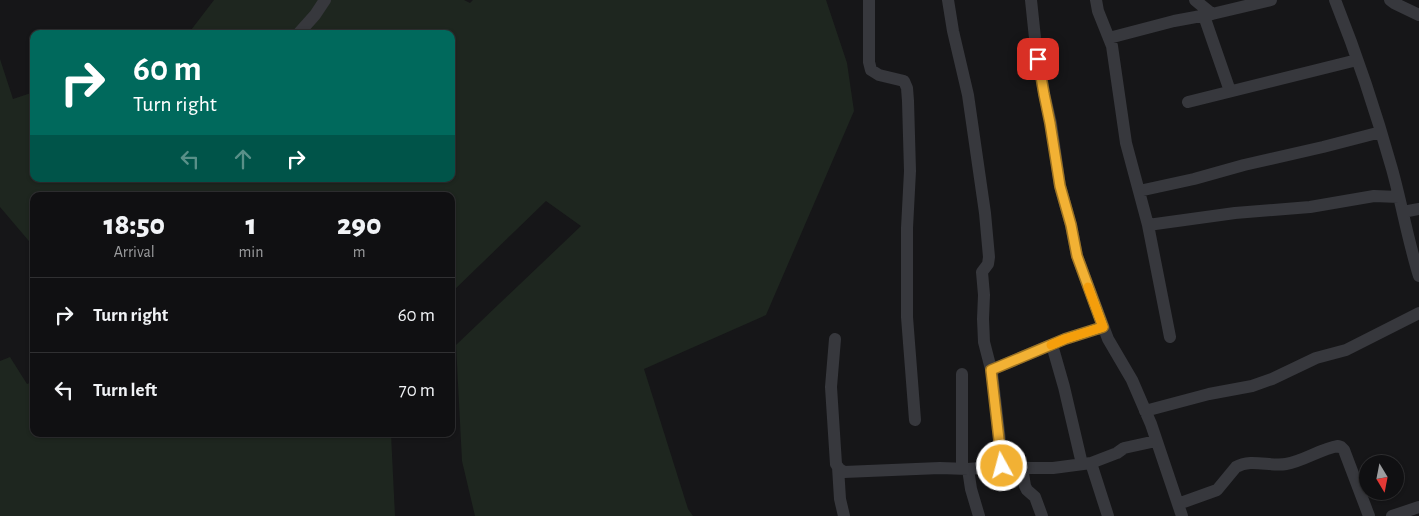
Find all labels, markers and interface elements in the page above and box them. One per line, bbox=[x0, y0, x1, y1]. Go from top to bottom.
pin bbox=[1017, 38, 1059, 80]
icon: arrive bbox=[1024, 45, 1052, 73]
icon: right bbox=[50, 50, 115, 115]
text: 60 m bbox=[133, 52, 202, 87]
text: Turn right bbox=[133, 93, 217, 115]
icon: left bbox=[176, 145, 204, 173]
icon: ahead bbox=[229, 145, 257, 173]
icon: right bbox=[282, 145, 310, 173]
text: 18:50 bbox=[103, 210, 165, 240]
text: 1 bbox=[245, 210, 257, 240]
text: 290 bbox=[337, 210, 382, 240]
text: Arrival bbox=[114, 244, 155, 260]
text: min bbox=[239, 244, 263, 260]
text: m bbox=[353, 244, 366, 260]
icon: right bbox=[50, 301, 78, 329]
text: Turn right bbox=[93, 306, 168, 325]
text: 60 m bbox=[398, 306, 435, 325]
icon: left bbox=[50, 376, 78, 404]
text: Turn left bbox=[93, 381, 157, 400]
text: 70 m bbox=[399, 381, 435, 400]
position arrow bbox=[975, 439, 1027, 491]
north arrow bbox=[1359, 455, 1404, 500]
map controls bbox=[1359, 455, 1404, 500]

